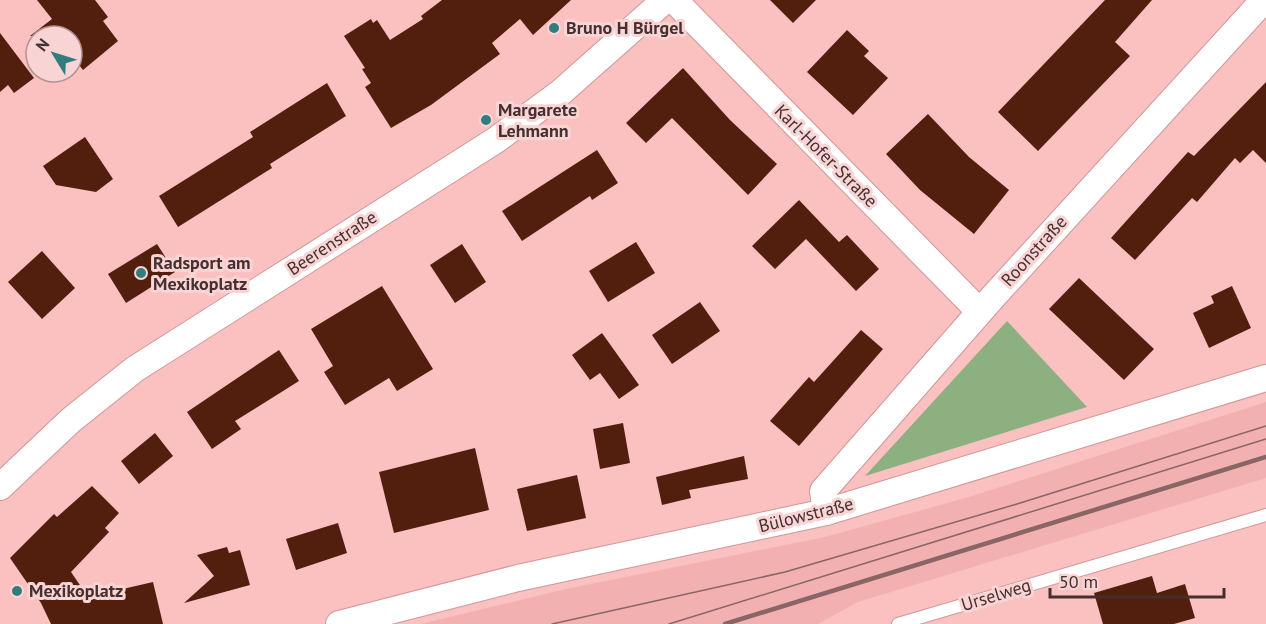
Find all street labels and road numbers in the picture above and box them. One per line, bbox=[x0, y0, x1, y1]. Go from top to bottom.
street label: Karl-Hofer-Straße bbox=[770, 99, 883, 212]
street label: Beerenstraße bbox=[283, 205, 381, 280]
street label: Roonstraße bbox=[996, 210, 1071, 291]
street label: Bülowstraße bbox=[756, 492, 856, 537]
street label: Urselweg bbox=[958, 573, 1033, 616]

